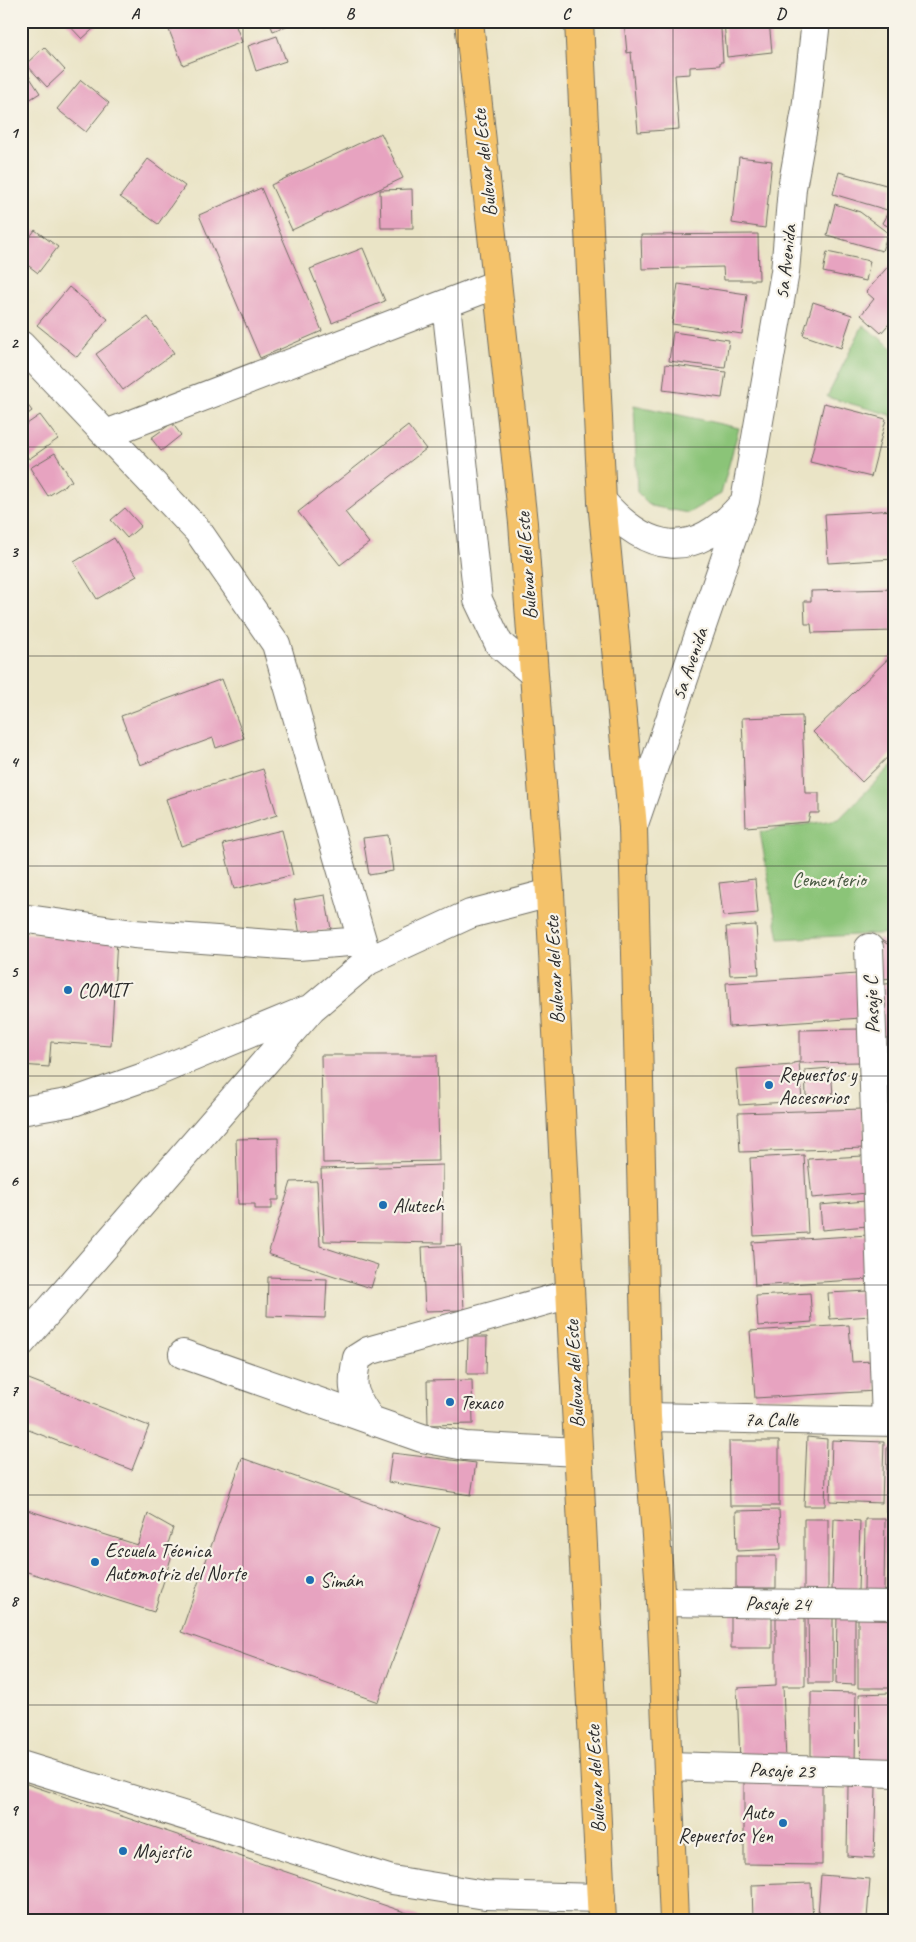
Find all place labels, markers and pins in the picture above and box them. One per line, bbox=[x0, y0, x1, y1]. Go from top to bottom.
place label: COMIT bbox=[78, 978, 134, 1003]
marker: COMIT bbox=[62, 984, 74, 996]
place label: Repuestos y Accesorios bbox=[779, 1062, 858, 1110]
marker: Repuestos y Accesorios bbox=[763, 1079, 775, 1091]
place label: Alutech bbox=[393, 1193, 445, 1218]
marker: Alutech bbox=[377, 1199, 389, 1211]
place label: Texaco bbox=[460, 1390, 504, 1415]
marker: Texaco bbox=[444, 1396, 456, 1408]
place label: Escuela Técnica Automotriz del Norte bbox=[105, 1538, 247, 1586]
marker: Escuela Técnica Automotriz del Norte bbox=[89, 1556, 101, 1568]
place label: Simán bbox=[320, 1568, 364, 1593]
marker: Simán bbox=[304, 1574, 316, 1586]
place label: Auto Repuestos Yen bbox=[678, 1800, 775, 1848]
marker: Auto Repuestos Yen bbox=[777, 1817, 789, 1829]
place label: Majestic bbox=[133, 1839, 192, 1864]
marker: Majestic bbox=[117, 1845, 129, 1857]

